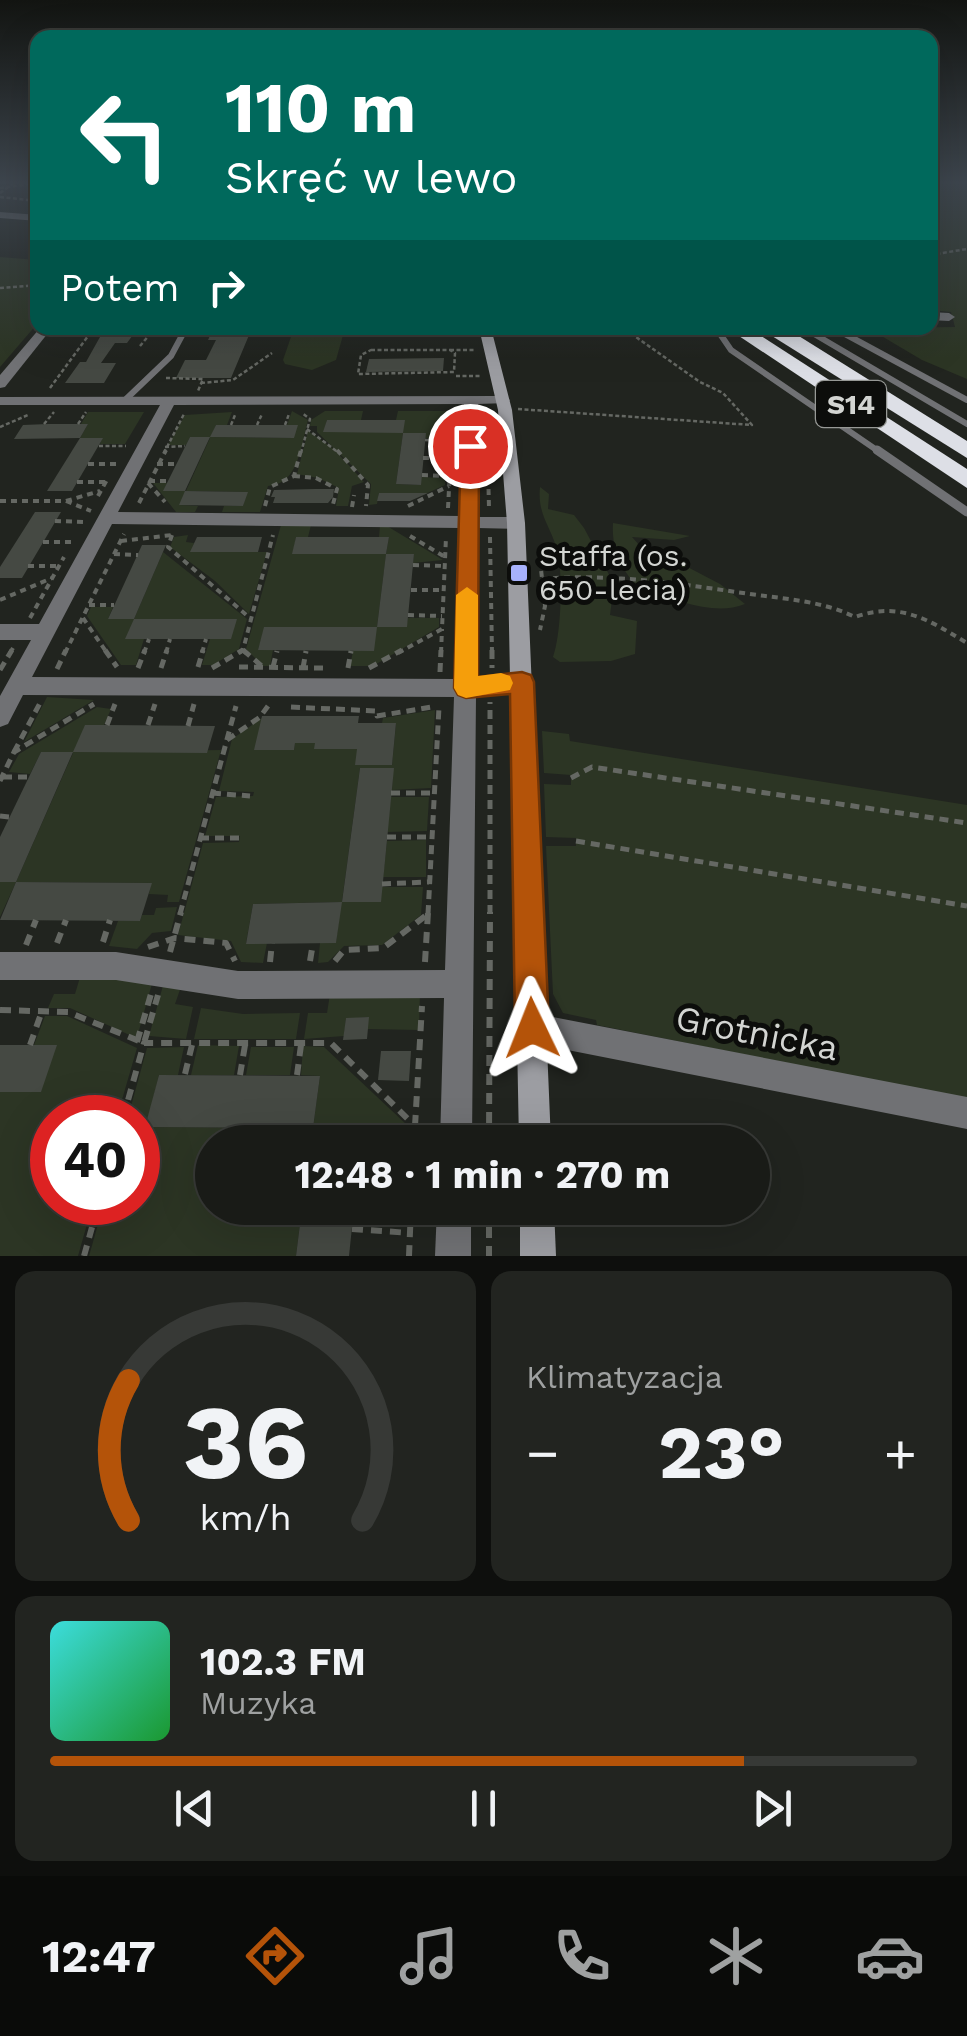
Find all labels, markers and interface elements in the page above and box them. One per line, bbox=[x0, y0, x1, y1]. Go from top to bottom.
text: 110 m bbox=[225, 67, 416, 149]
icon: left bbox=[60, 70, 190, 200]
text: Skręć w lewo bbox=[225, 151, 518, 204]
icon: right bbox=[199, 260, 254, 315]
text: Potem bbox=[60, 266, 179, 310]
road number: S14 bbox=[816, 381, 886, 427]
pin bbox=[428, 404, 513, 489]
icon: arrive bbox=[443, 419, 498, 474]
place label: Staffa (os. 650-lecia) bbox=[539, 538, 688, 607]
marker: Staffa (os. 650-lecia) bbox=[508, 562, 530, 584]
position arrow bbox=[480, 976, 584, 1080]
street label: Grotnicka bbox=[672, 997, 842, 1069]
speed limit sign: 40 bbox=[30, 1095, 160, 1225]
text: 12:48 · 1 min · 270 m bbox=[295, 1153, 670, 1197]
text: Klimatyzacja bbox=[526, 1358, 723, 1396]
text: 36 bbox=[183, 1381, 308, 1503]
text: 23° bbox=[658, 1408, 785, 1496]
text: − bbox=[526, 1421, 559, 1485]
text: + bbox=[884, 1421, 917, 1485]
text: km/h bbox=[199, 1497, 292, 1539]
text: 102.3 FM bbox=[200, 1640, 366, 1684]
text: Muzyka bbox=[200, 1684, 316, 1722]
icon: previous bbox=[167, 1781, 222, 1836]
icon: pause bbox=[456, 1781, 511, 1836]
icon: next bbox=[745, 1781, 800, 1836]
icon: directions bbox=[240, 1921, 310, 1991]
icon: music bbox=[394, 1921, 464, 1991]
icon: phone bbox=[547, 1921, 617, 1991]
icon: climate bbox=[701, 1921, 771, 1991]
icon: car bbox=[855, 1921, 925, 1991]
text: 12:47 bbox=[42, 1930, 156, 1983]

